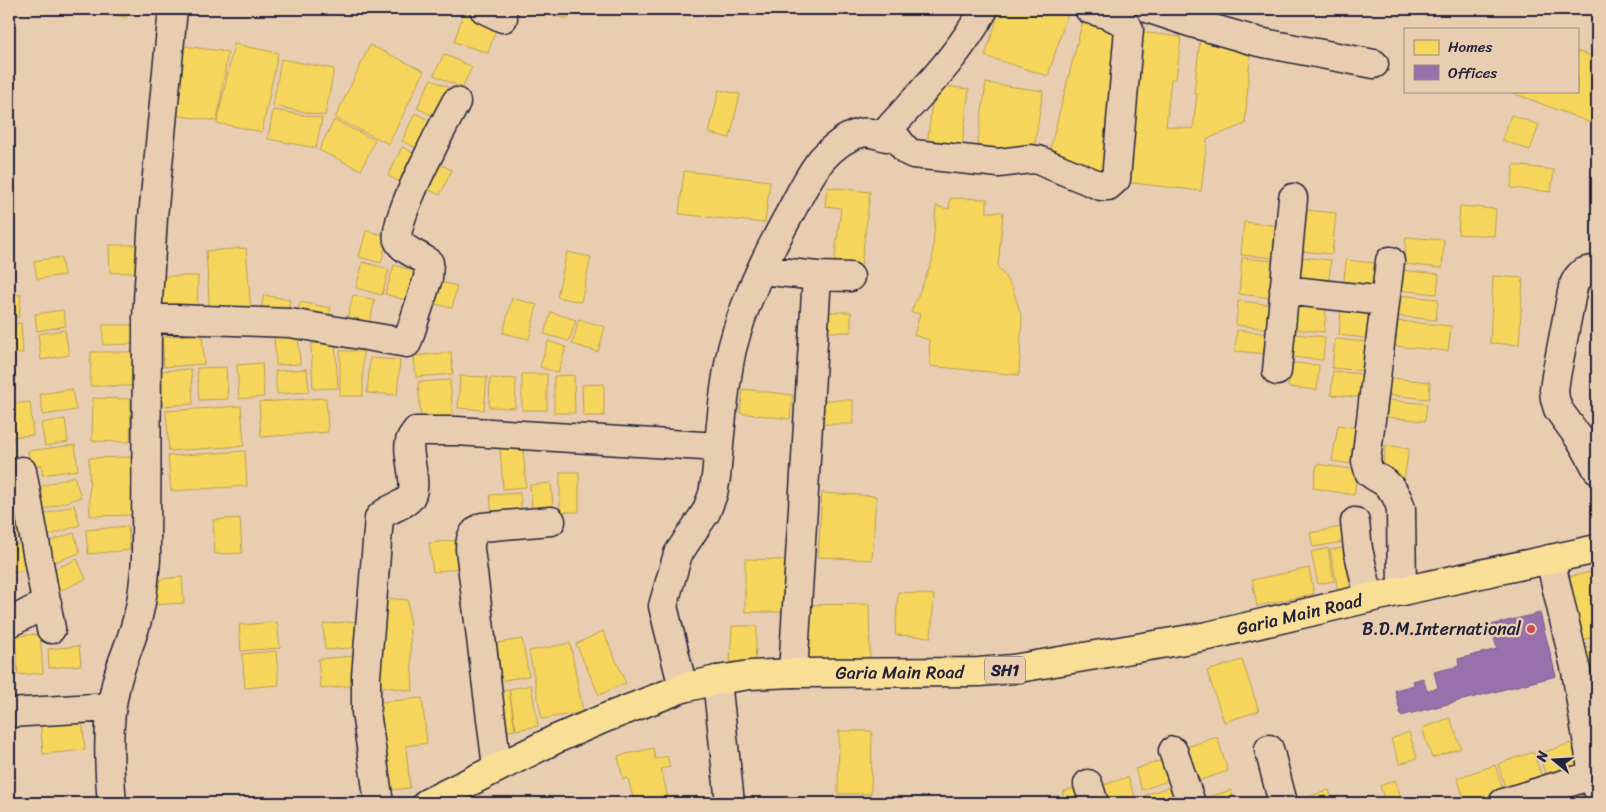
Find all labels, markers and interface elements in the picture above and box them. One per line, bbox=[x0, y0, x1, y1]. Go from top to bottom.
legend bbox=[1404, 28, 1578, 92]
text: Homes bbox=[1448, 34, 1492, 60]
text: Offices bbox=[1448, 60, 1497, 86]
street label: Garia Main Road bbox=[1233, 584, 1367, 645]
place label: B.D.M.International bbox=[1362, 613, 1522, 645]
marker: B.D.M.International bbox=[1525, 623, 1537, 635]
street label: Garia Main Road bbox=[835, 656, 966, 689]
road number: SH1 bbox=[985, 656, 1025, 684]
north arrow bbox=[1528, 734, 1578, 784]
text: N bbox=[1528, 747, 1556, 766]

